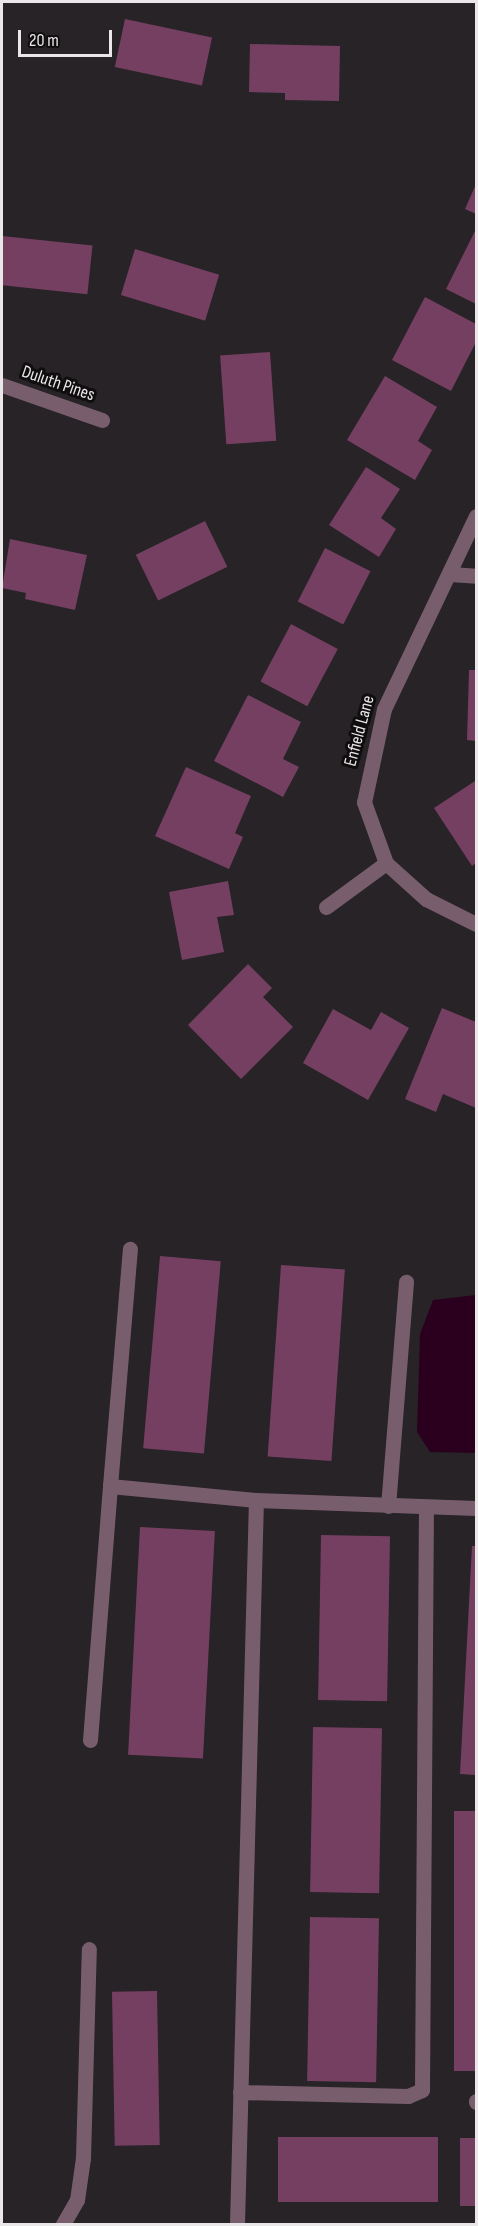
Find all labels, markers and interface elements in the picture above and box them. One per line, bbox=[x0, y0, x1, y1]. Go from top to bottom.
scale bar bbox=[21, 18, 116, 56]
text: 20 m bbox=[29, 30, 59, 51]
street label: Duluth Pines bbox=[19, 361, 97, 407]
street label: Enfield Lane bbox=[340, 693, 380, 769]

